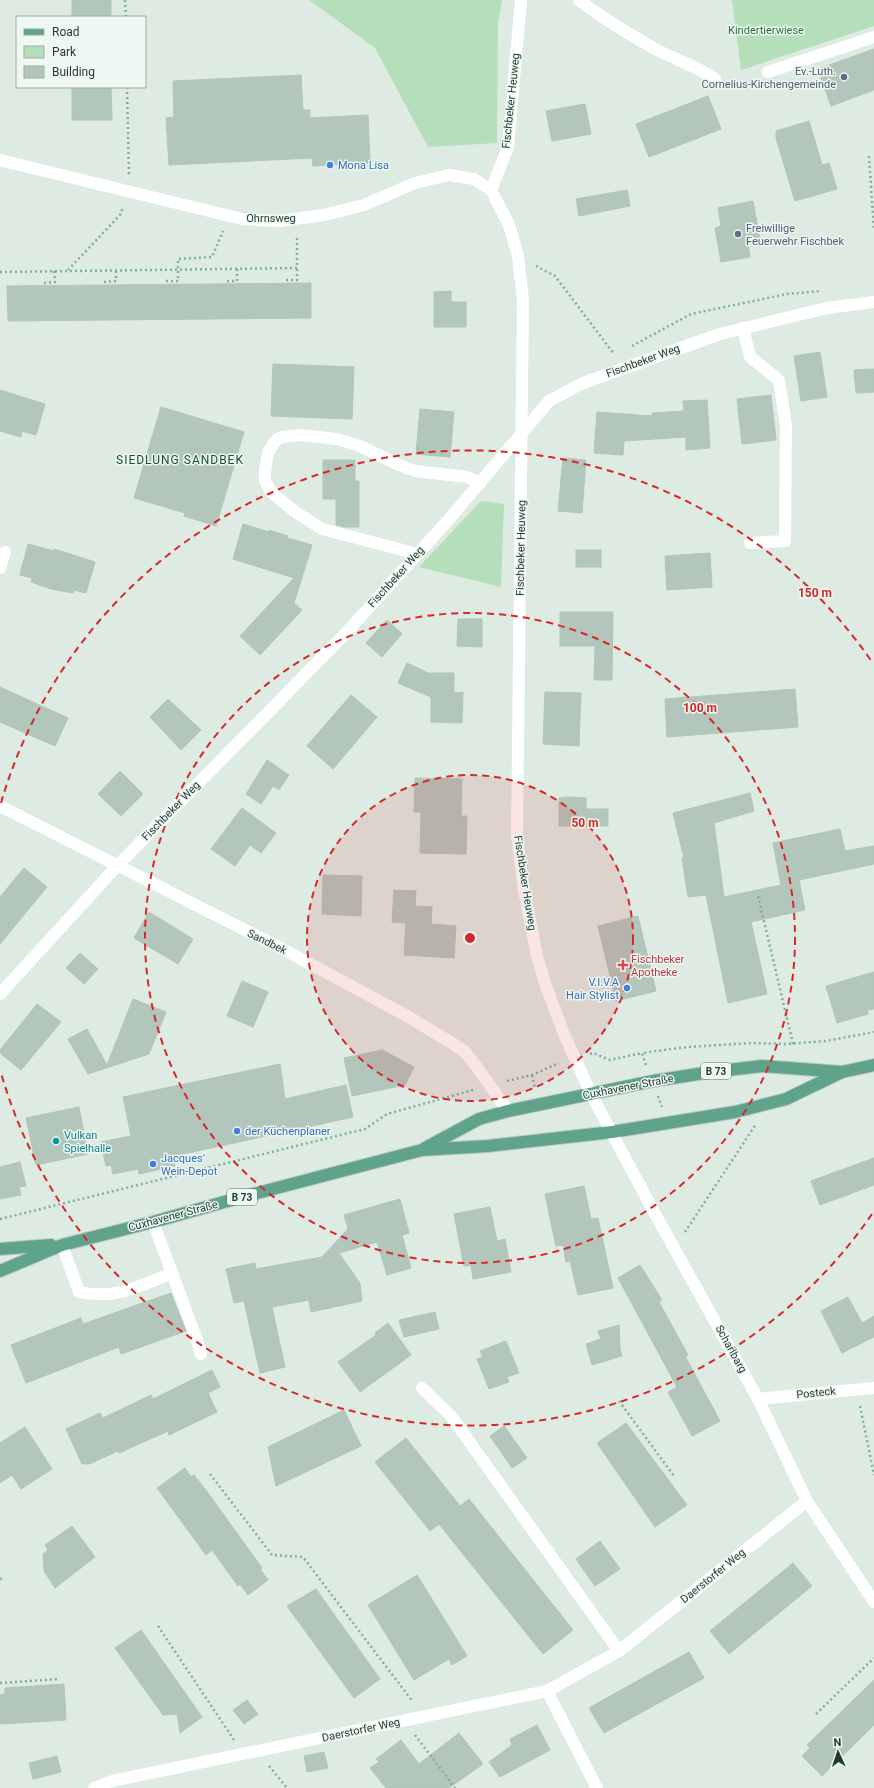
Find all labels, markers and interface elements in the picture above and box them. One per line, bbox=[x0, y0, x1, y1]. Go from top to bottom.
legend bbox=[16, 16, 146, 88]
park label: Kindertierwiese bbox=[728, 24, 804, 37]
text: Road bbox=[52, 25, 80, 39]
text: Park bbox=[52, 45, 77, 59]
street label: Fischbeker Heuweg bbox=[500, 53, 522, 149]
text: Building bbox=[52, 65, 95, 79]
place label: Ev.-Luth. Cornelius-Kirchengemeinde bbox=[702, 65, 836, 91]
marker: Ev.-Luth. Cornelius-Kirchengemeinde bbox=[839, 72, 849, 82]
place label: Mona Lisa bbox=[338, 159, 389, 172]
marker: Mona Lisa bbox=[325, 160, 335, 170]
street label: Ohrnsweg bbox=[246, 212, 296, 225]
place label: Freiwillige Feuerwehr Fischbek bbox=[746, 222, 844, 248]
marker: Freiwillige Feuerwehr Fischbek bbox=[733, 229, 743, 239]
street label: Fischbeker Weg bbox=[604, 342, 682, 380]
district label: SIEDLUNG SANDBEK bbox=[116, 453, 244, 467]
street label: Fischbeker Heuweg bbox=[514, 500, 528, 596]
street label: Fischbeker Weg bbox=[365, 544, 427, 610]
text: 150 m bbox=[798, 586, 832, 600]
text: 100 m bbox=[683, 701, 717, 715]
street label: Fischbeker Weg bbox=[139, 779, 203, 843]
text: 50 m bbox=[571, 816, 599, 830]
street label: Fischbeker Heuweg bbox=[511, 835, 539, 931]
street label: Sandbek bbox=[245, 927, 289, 957]
centre of rings bbox=[463, 931, 477, 945]
place label: Fischbeker Apotheke bbox=[631, 953, 685, 979]
marker: Fischbeker Apotheke bbox=[618, 960, 628, 970]
place label: V.I.V.A Hair Stylist bbox=[566, 976, 620, 1002]
marker: V.I.V.A Hair Stylist bbox=[622, 983, 632, 993]
road number: B 73 bbox=[701, 1063, 731, 1079]
street label: Cuxhavener Straße bbox=[582, 1072, 675, 1102]
place label: der Küchenplaner bbox=[245, 1125, 331, 1138]
marker: der Küchenplaner bbox=[232, 1126, 242, 1136]
place label: Vulkan Spielhalle bbox=[64, 1129, 111, 1155]
marker: Vulkan Spielhalle bbox=[51, 1136, 61, 1146]
place label: Jacques’ Wein-Depot bbox=[161, 1152, 218, 1178]
marker: Jacques’ Wein-Depot bbox=[148, 1159, 158, 1169]
road number: B 73 bbox=[227, 1189, 257, 1205]
street label: Cuxhavener Straße bbox=[127, 1198, 219, 1234]
street label: Scharlbarg bbox=[713, 1323, 749, 1375]
street label: Posteck bbox=[796, 1384, 837, 1402]
street label: Daerstorfer Weg bbox=[678, 1546, 748, 1606]
street label: Daerstorfer Weg bbox=[321, 1715, 401, 1745]
north arrow bbox=[818, 1732, 858, 1772]
text: N bbox=[833, 1736, 842, 1749]

